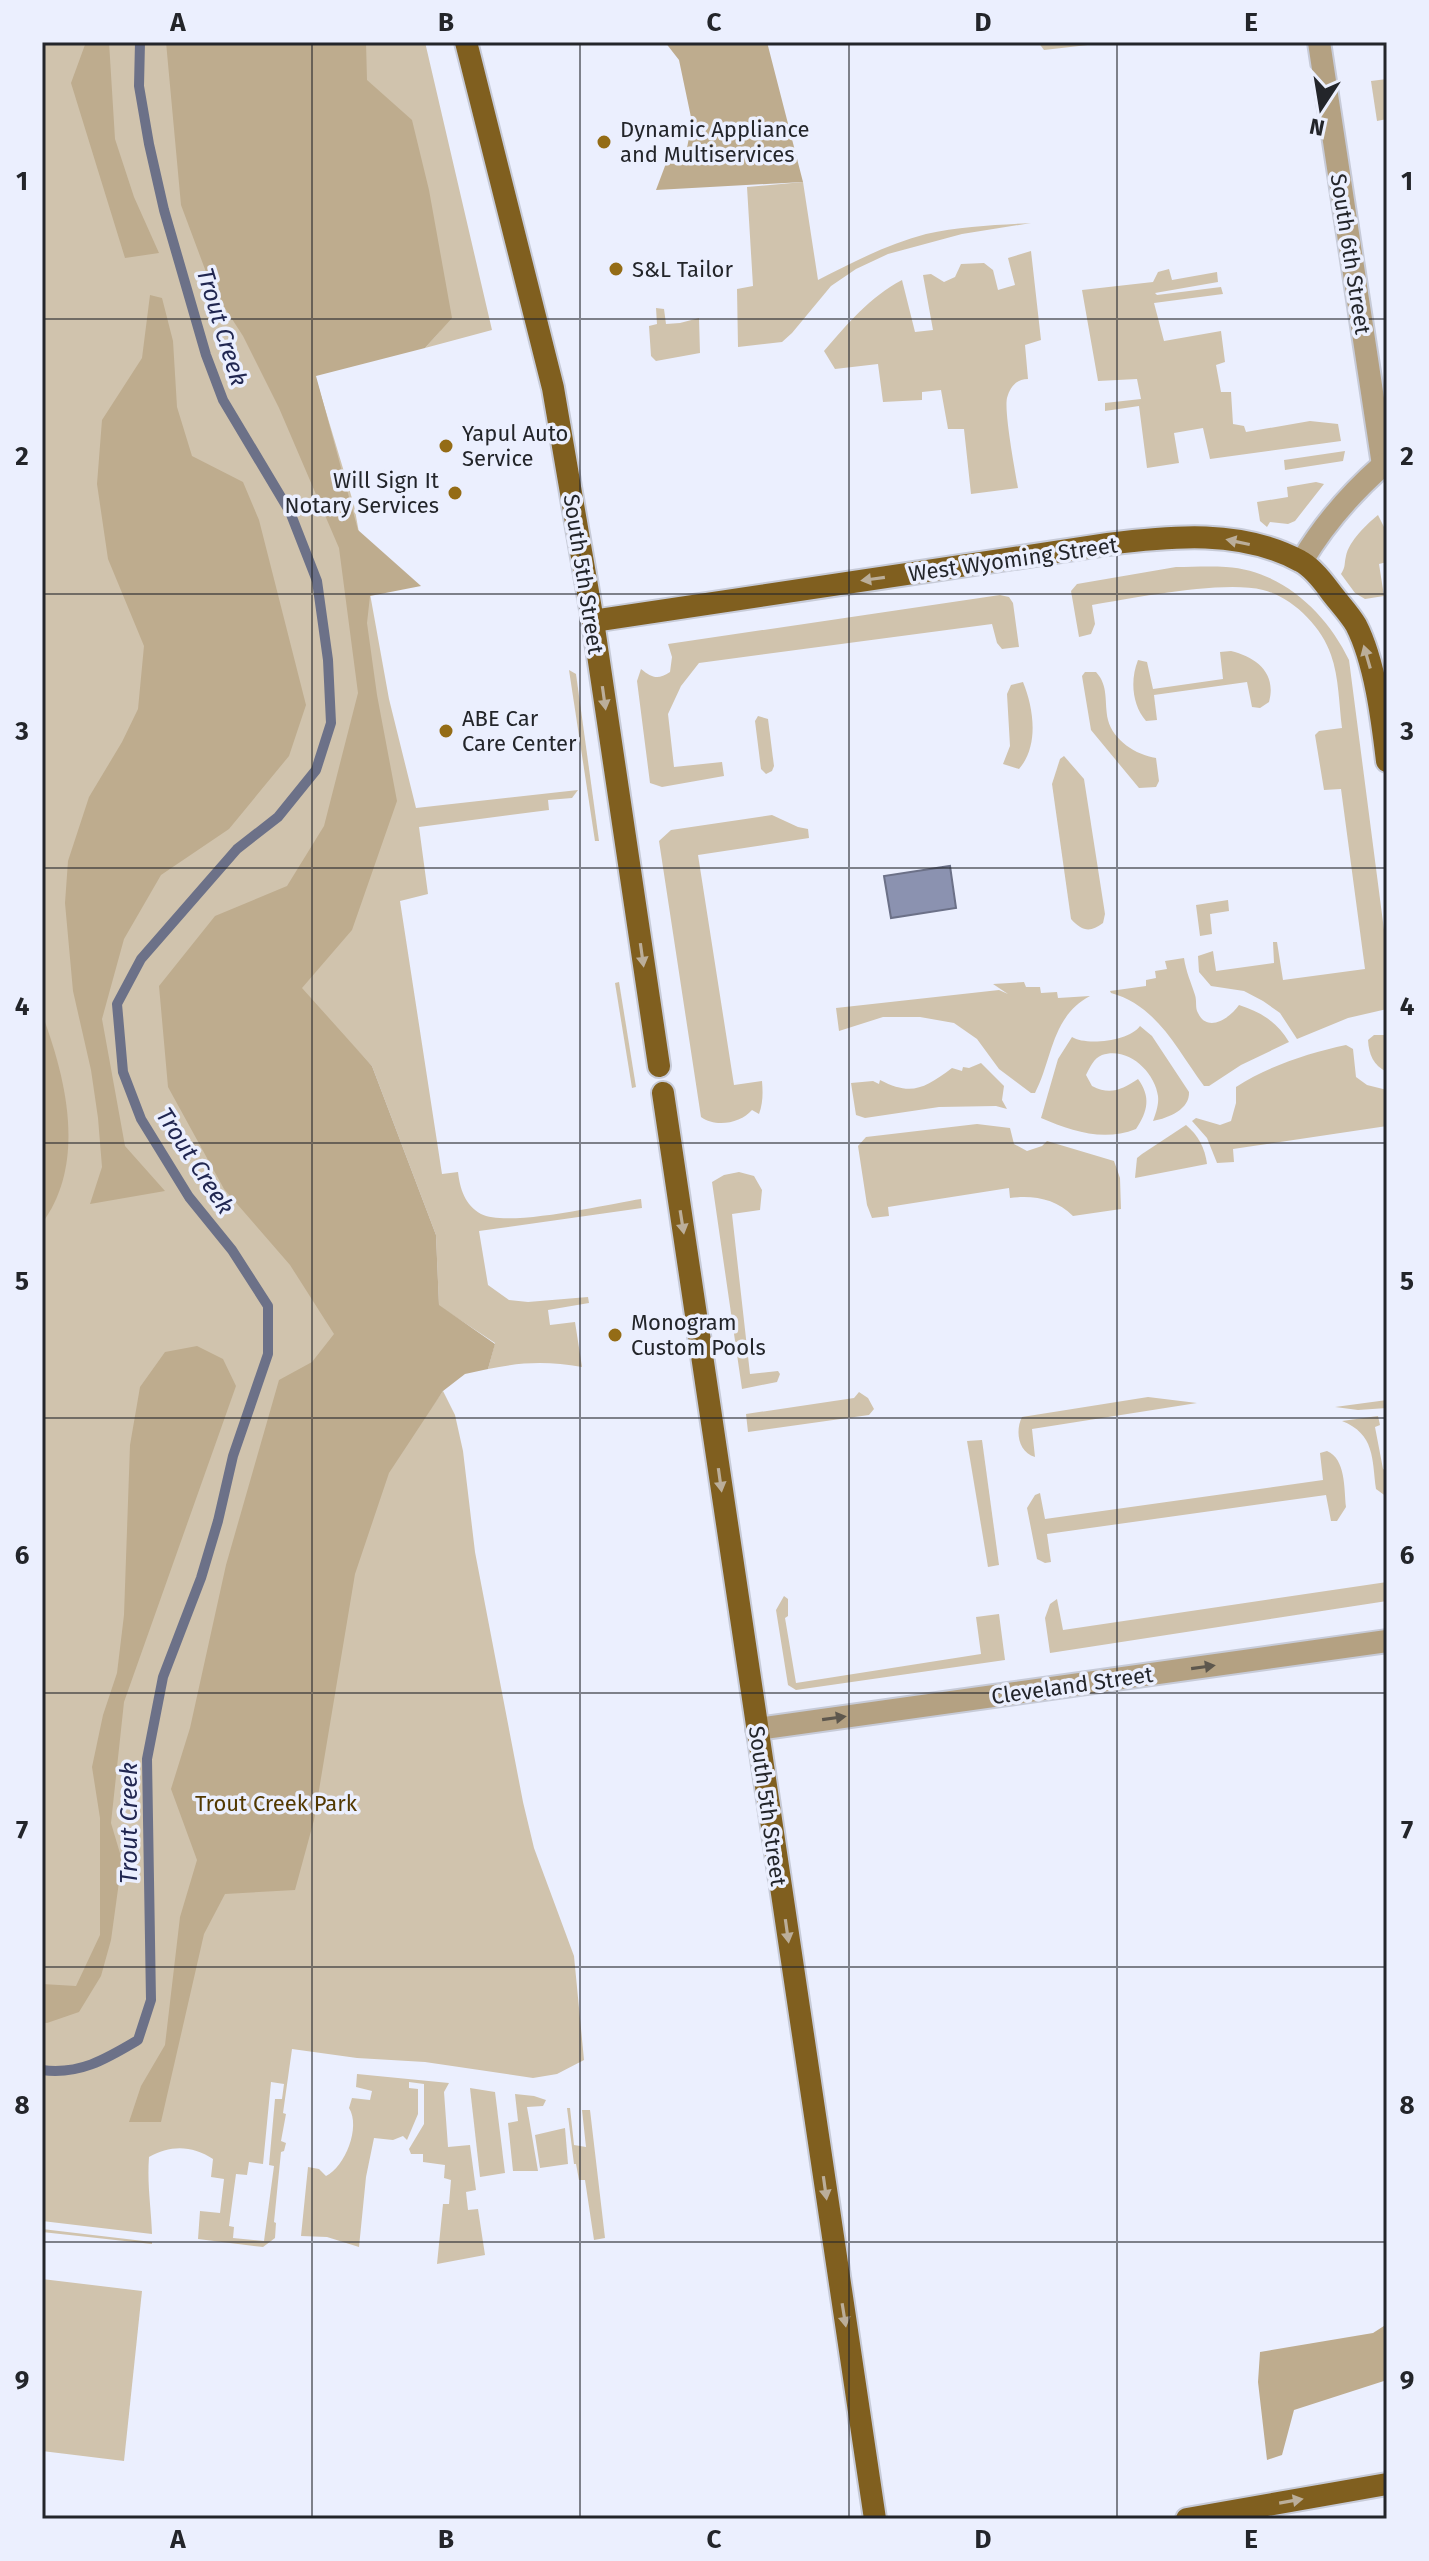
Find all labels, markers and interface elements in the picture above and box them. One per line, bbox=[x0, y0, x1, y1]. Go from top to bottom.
text: A bbox=[169, 7, 186, 38]
text: B bbox=[438, 7, 454, 38]
text: C bbox=[707, 7, 722, 38]
text: D bbox=[975, 7, 992, 38]
text: E bbox=[1244, 7, 1258, 38]
north arrow bbox=[1281, 68, 1361, 148]
text: N bbox=[1307, 112, 1327, 142]
place label: Dynamic Appliance and Multiservices bbox=[620, 116, 810, 168]
marker: Dynamic Appliance and Multiservices bbox=[595, 133, 613, 151]
text: 1 bbox=[16, 166, 28, 197]
text: 1 bbox=[1401, 166, 1413, 197]
street label: South 6th Street bbox=[1324, 172, 1377, 336]
place label: S&L Tailor bbox=[632, 256, 733, 283]
marker: S&L Tailor bbox=[607, 260, 625, 278]
water label: Trout Creek bbox=[191, 265, 253, 389]
place label: Yapul Auto Service bbox=[462, 420, 568, 472]
marker: Yapul Auto Service bbox=[437, 437, 455, 455]
text: 2 bbox=[15, 441, 29, 472]
text: 2 bbox=[1400, 441, 1414, 472]
place label: Will Sign It Notary Services bbox=[284, 467, 439, 519]
marker: Will Sign It Notary Services bbox=[446, 484, 464, 502]
street label: South 5th Street bbox=[558, 492, 609, 656]
street label: West Wyoming Street bbox=[907, 531, 1119, 588]
one-way arrow bbox=[1225, 535, 1250, 548]
one-way arrow bbox=[861, 573, 886, 586]
one-way arrow bbox=[1361, 644, 1373, 669]
one-way arrow bbox=[598, 686, 611, 711]
place label: ABE Car Care Center bbox=[462, 705, 577, 757]
text: 3 bbox=[14, 716, 29, 747]
text: 3 bbox=[1399, 716, 1414, 747]
marker: ABE Car Care Center bbox=[437, 722, 455, 740]
one-way arrow bbox=[636, 943, 649, 968]
text: 4 bbox=[15, 991, 30, 1022]
text: 4 bbox=[1400, 991, 1415, 1022]
water label: Trout Creek bbox=[150, 1102, 240, 1220]
one-way arrow bbox=[676, 1210, 689, 1235]
text: 5 bbox=[15, 1266, 29, 1297]
text: 5 bbox=[1400, 1266, 1414, 1297]
place label: Monogram Custom Pools bbox=[631, 1309, 766, 1361]
marker: Monogram Custom Pools bbox=[606, 1326, 624, 1344]
one-way arrow bbox=[714, 1467, 727, 1492]
text: 6 bbox=[15, 1540, 30, 1571]
text: 6 bbox=[1400, 1540, 1415, 1571]
one-way arrow bbox=[1190, 1660, 1215, 1673]
street label: Cleveland Street bbox=[990, 1661, 1155, 1710]
one-way arrow bbox=[822, 1711, 847, 1724]
street label: South 5th Street bbox=[743, 1724, 792, 1888]
water label: Trout Creek bbox=[115, 1762, 143, 1884]
park label: Trout Creek Park bbox=[195, 1790, 358, 1817]
text: 7 bbox=[16, 1815, 28, 1846]
text: 7 bbox=[1401, 1815, 1413, 1846]
one-way arrow bbox=[781, 1918, 794, 1943]
text: 8 bbox=[14, 2090, 30, 2121]
text: 8 bbox=[1399, 2090, 1415, 2121]
one-way arrow bbox=[819, 2176, 832, 2201]
one-way arrow bbox=[838, 2303, 851, 2328]
text: 9 bbox=[15, 2365, 29, 2396]
text: 9 bbox=[1400, 2365, 1414, 2396]
one-way arrow bbox=[1279, 2494, 1304, 2506]
text: A bbox=[169, 2524, 186, 2555]
text: B bbox=[438, 2524, 454, 2555]
text: C bbox=[707, 2524, 722, 2555]
text: D bbox=[975, 2524, 992, 2555]
text: E bbox=[1244, 2524, 1258, 2555]

